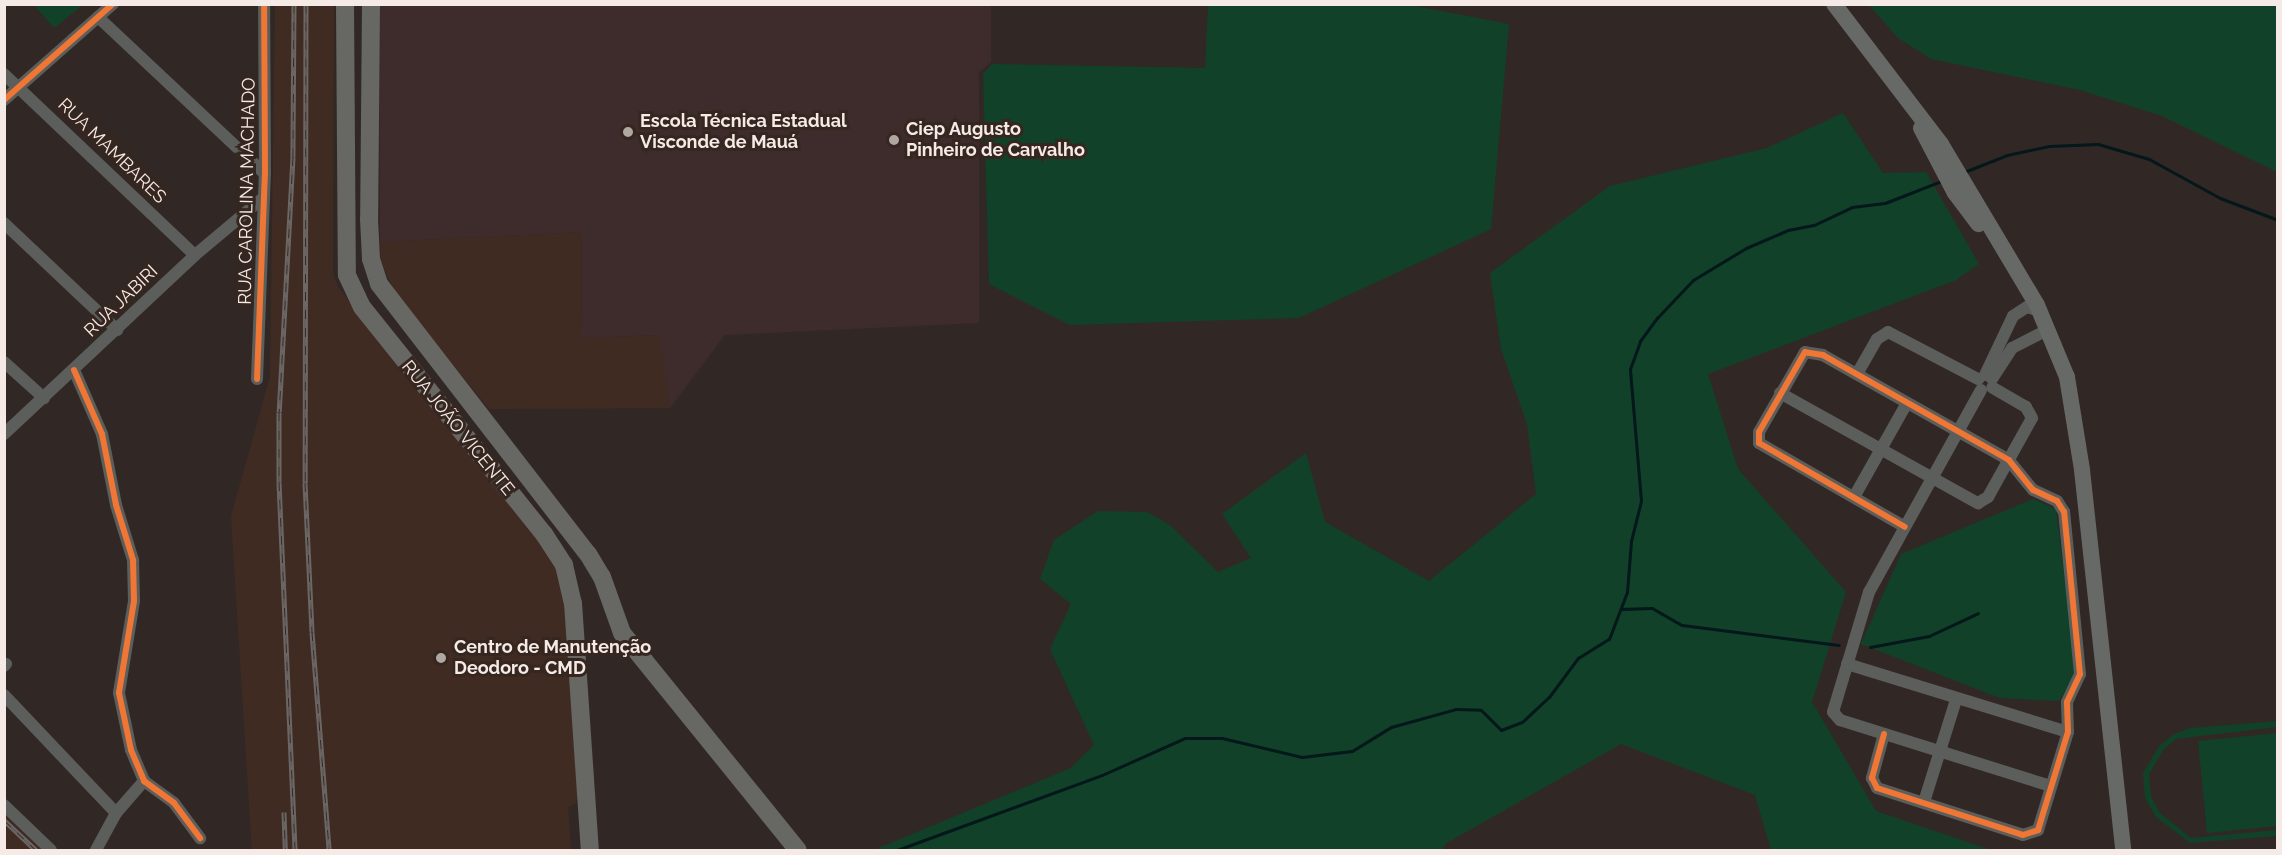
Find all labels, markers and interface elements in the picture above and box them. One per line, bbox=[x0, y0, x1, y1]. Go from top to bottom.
street label: RUA CAROLINA MACHADO bbox=[234, 77, 260, 305]
street label: RUA MAMBARES bbox=[53, 94, 171, 208]
place label: Escola Técnica Estadual Visconde de Mauá bbox=[640, 111, 847, 154]
place label: Ciep Augusto Pinheiro de Carvalho bbox=[906, 119, 1085, 162]
marker: Escola Técnica Estadual Visconde de Mauá bbox=[621, 125, 635, 139]
marker: Ciep Augusto Pinheiro de Carvalho bbox=[887, 133, 901, 147]
street label: RUA JABIRI bbox=[79, 260, 163, 342]
street label: RUA JOÃO VICENTE bbox=[396, 356, 520, 500]
place label: Centro de Manutenção Deodoro - CMD bbox=[454, 637, 651, 680]
marker: Centro de Manutenção Deodoro - CMD bbox=[432, 649, 450, 667]

